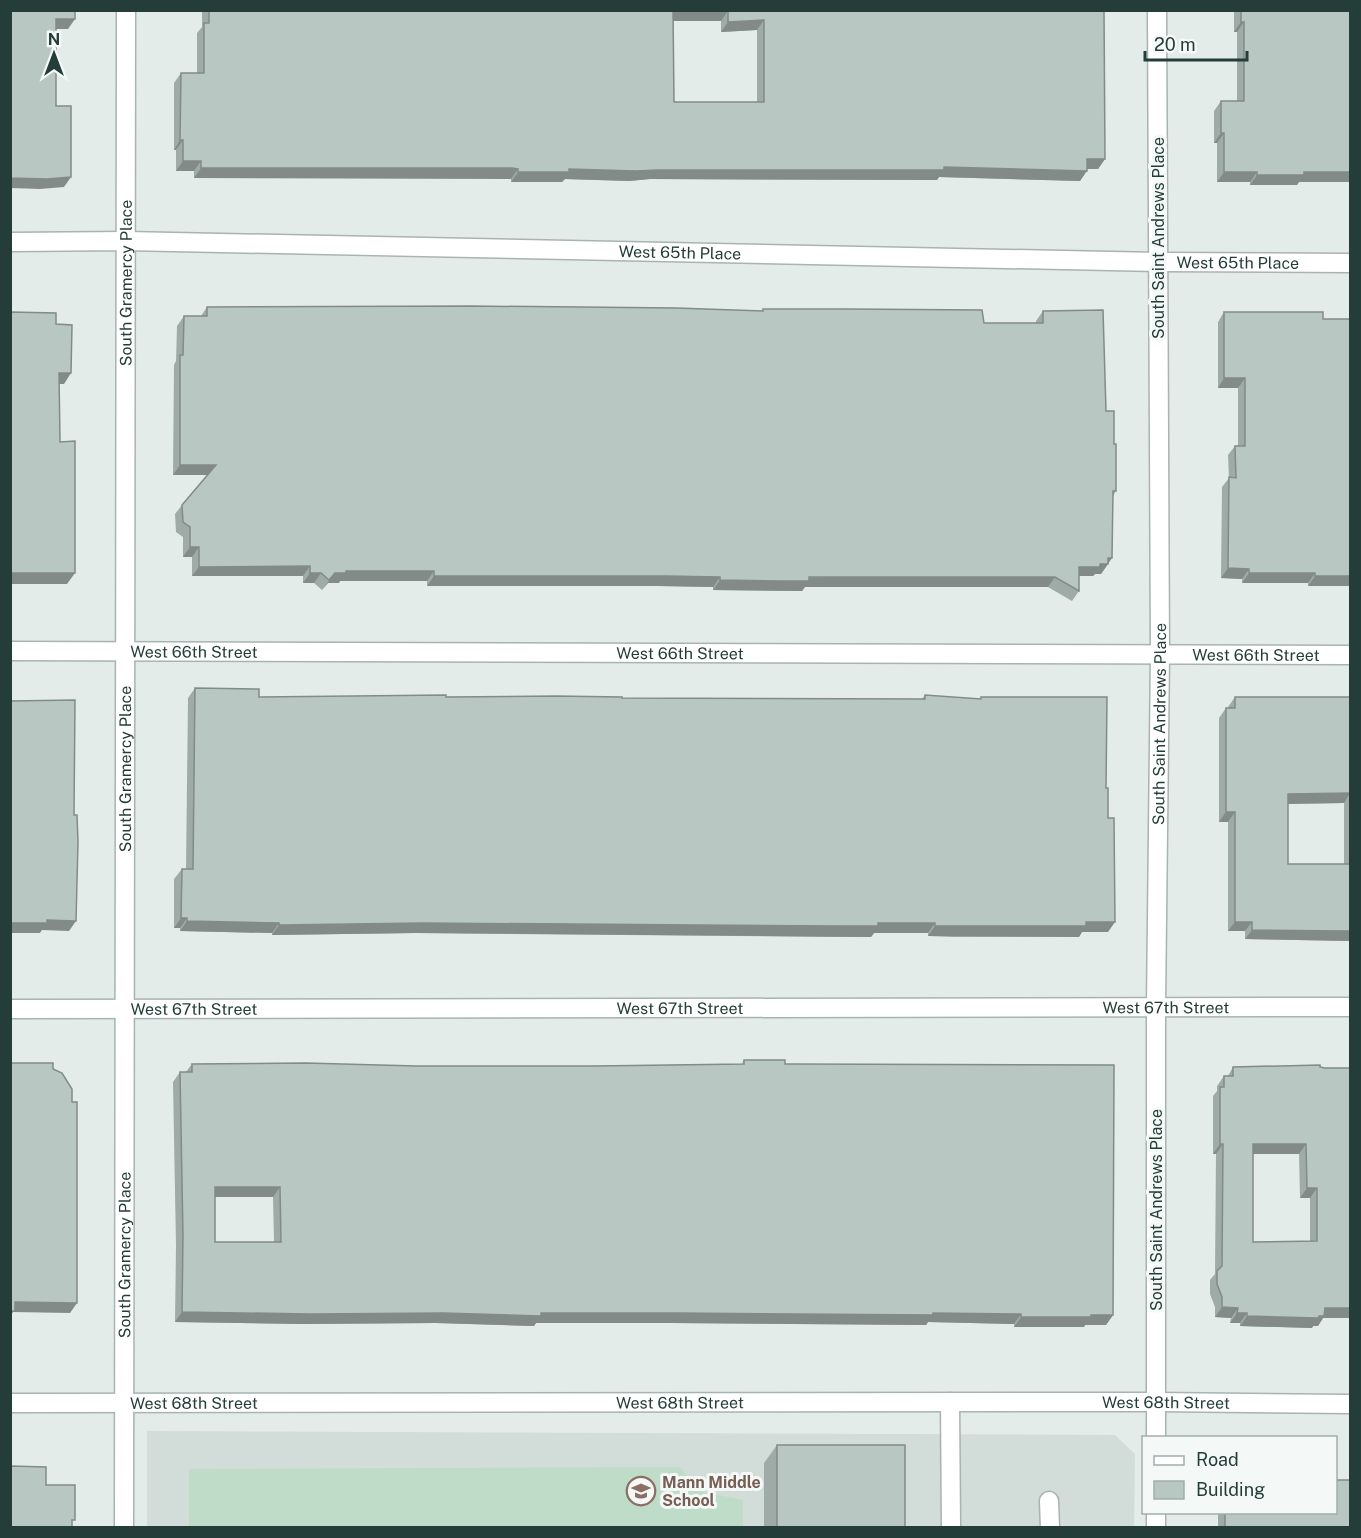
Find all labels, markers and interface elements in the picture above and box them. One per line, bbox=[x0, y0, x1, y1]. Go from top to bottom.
north arrow bbox=[24, 24, 84, 84]
scale bar bbox=[1145, 24, 1247, 62]
text: N bbox=[48, 30, 60, 49]
text: 20 m bbox=[1154, 34, 1196, 55]
street label: South Saint Andrews Place bbox=[1149, 137, 1168, 339]
street label: South Gramercy Place bbox=[117, 200, 136, 366]
street label: West 65th Place bbox=[618, 242, 741, 264]
street label: West 65th Place bbox=[1176, 253, 1299, 273]
street label: South Saint Andrews Place bbox=[1149, 623, 1170, 825]
street label: West 66th Street bbox=[130, 642, 258, 662]
street label: West 66th Street bbox=[616, 644, 744, 663]
street label: West 66th Street bbox=[1192, 646, 1320, 665]
street label: South Gramercy Place bbox=[116, 686, 135, 852]
street label: West 67th Street bbox=[1102, 998, 1230, 1017]
street label: West 67th Street bbox=[616, 999, 744, 1018]
street label: West 67th Street bbox=[130, 1000, 258, 1019]
street label: South Saint Andrews Place bbox=[1147, 1109, 1166, 1311]
street label: South Gramercy Place bbox=[115, 1172, 134, 1338]
street label: West 68th Street bbox=[616, 1393, 744, 1412]
street label: West 68th Street bbox=[1102, 1393, 1230, 1413]
street label: West 68th Street bbox=[130, 1394, 258, 1413]
legend bbox=[1142, 1436, 1337, 1514]
text: Road bbox=[1196, 1449, 1239, 1470]
place label: Mann Middle School bbox=[662, 1473, 761, 1510]
school or university icon: Mann Middle School bbox=[625, 1475, 657, 1507]
text: Building bbox=[1196, 1479, 1265, 1500]

